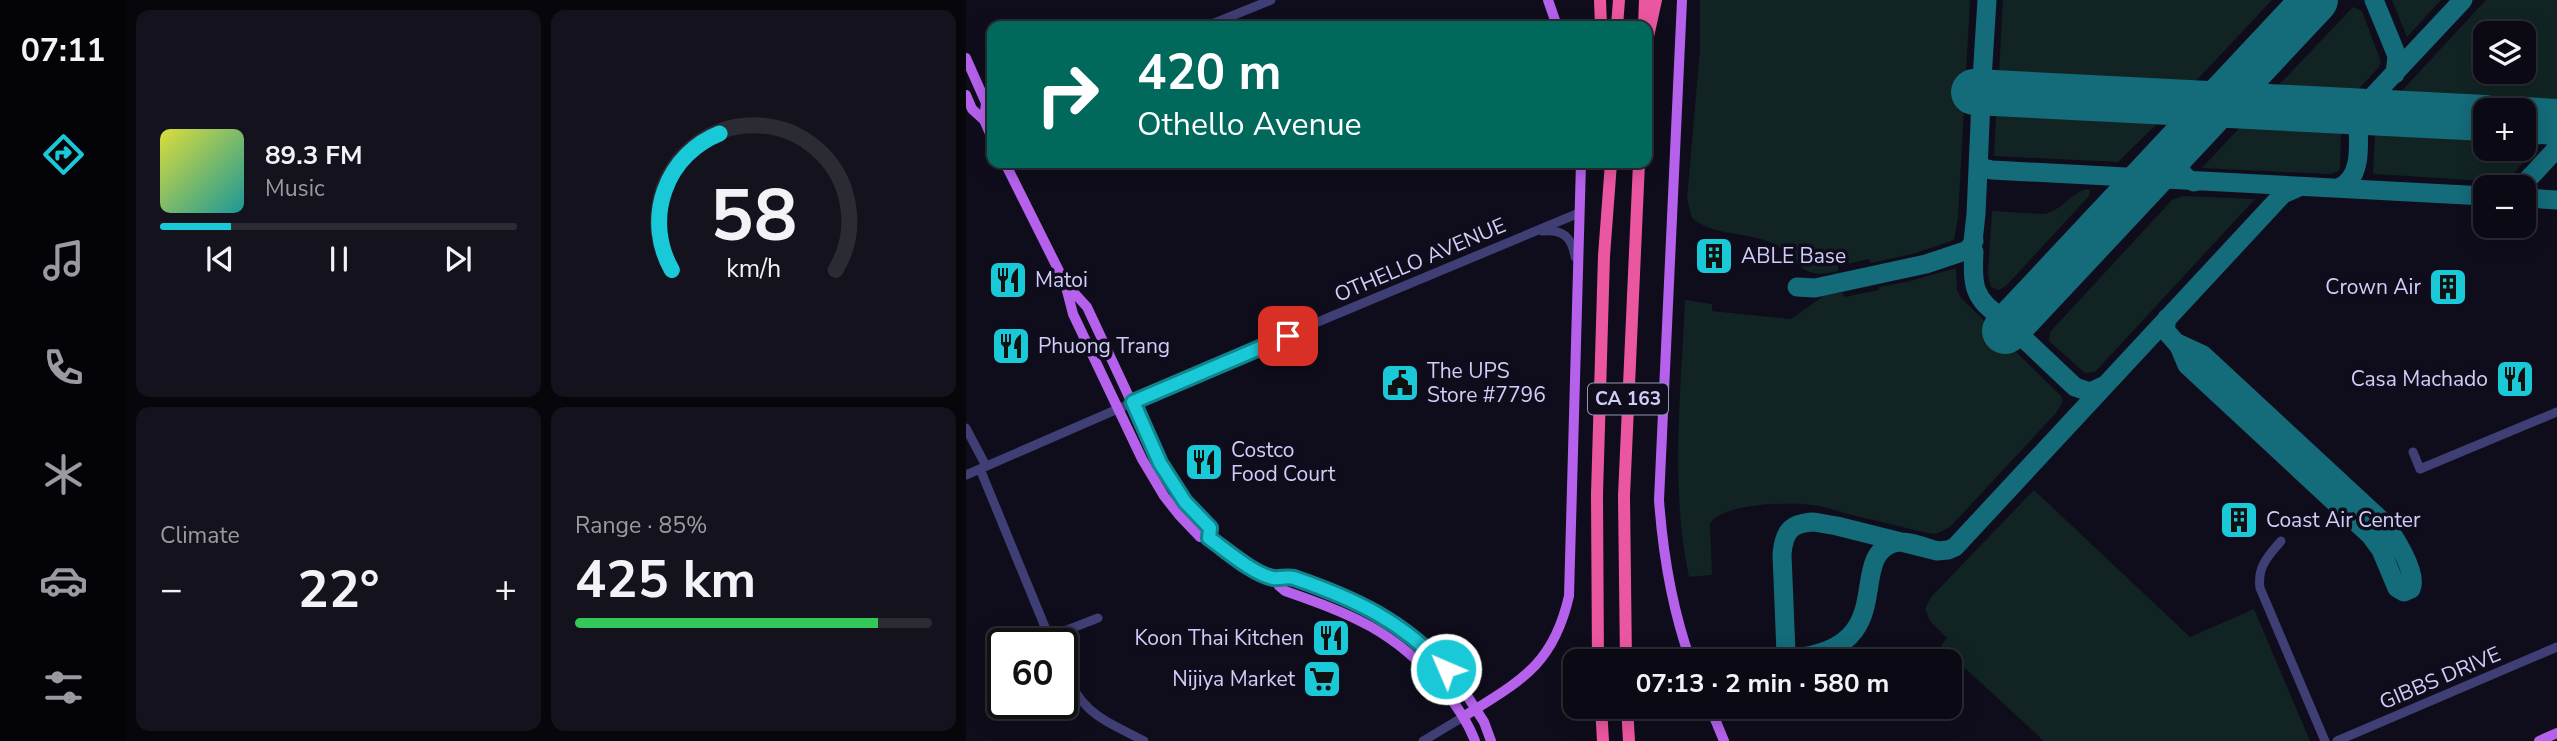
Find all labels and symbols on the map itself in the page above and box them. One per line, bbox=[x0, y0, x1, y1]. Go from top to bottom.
street label: OTHELLO AVENUE bbox=[1330, 211, 1510, 309]
building icon: ABLE Base bbox=[1693, 235, 1735, 277]
place label: ABLE Base bbox=[1741, 242, 1846, 270]
restaurant icon: Matoi bbox=[987, 259, 1029, 301]
place label: Matoi bbox=[1035, 266, 1088, 294]
building icon: Crown Air bbox=[2427, 266, 2469, 308]
place label: Crown Air bbox=[2325, 273, 2421, 301]
pin bbox=[1258, 306, 1318, 366]
restaurant icon: Phuong Trang bbox=[990, 325, 1032, 367]
place label: Phuong Trang bbox=[1038, 332, 1170, 360]
place label: The UPS Store #7796 bbox=[1427, 357, 1546, 409]
restaurant icon: Casa Machado bbox=[2494, 358, 2536, 400]
public building icon: The UPS Store #7796 bbox=[1379, 362, 1421, 404]
place label: Casa Machado bbox=[2351, 365, 2488, 393]
road number: CA 163 bbox=[1588, 384, 1668, 414]
place label: Costco Food Court bbox=[1231, 436, 1336, 488]
restaurant icon: Costco Food Court bbox=[1183, 441, 1225, 483]
building icon: Coast Air Center bbox=[2218, 499, 2260, 541]
place label: Coast Air Center bbox=[2266, 506, 2421, 534]
restaurant icon: Koon Thai Kitchen bbox=[1310, 617, 1352, 659]
place label: Koon Thai Kitchen bbox=[1134, 624, 1304, 652]
speed limit sign: 60 bbox=[987, 628, 1078, 719]
position arrow bbox=[1409, 632, 1483, 706]
street label: GIBBS DRIVE bbox=[2375, 640, 2505, 716]
supermarket icon: Nijiya Market bbox=[1301, 658, 1343, 700]
place label: Nijiya Market bbox=[1172, 665, 1296, 693]

